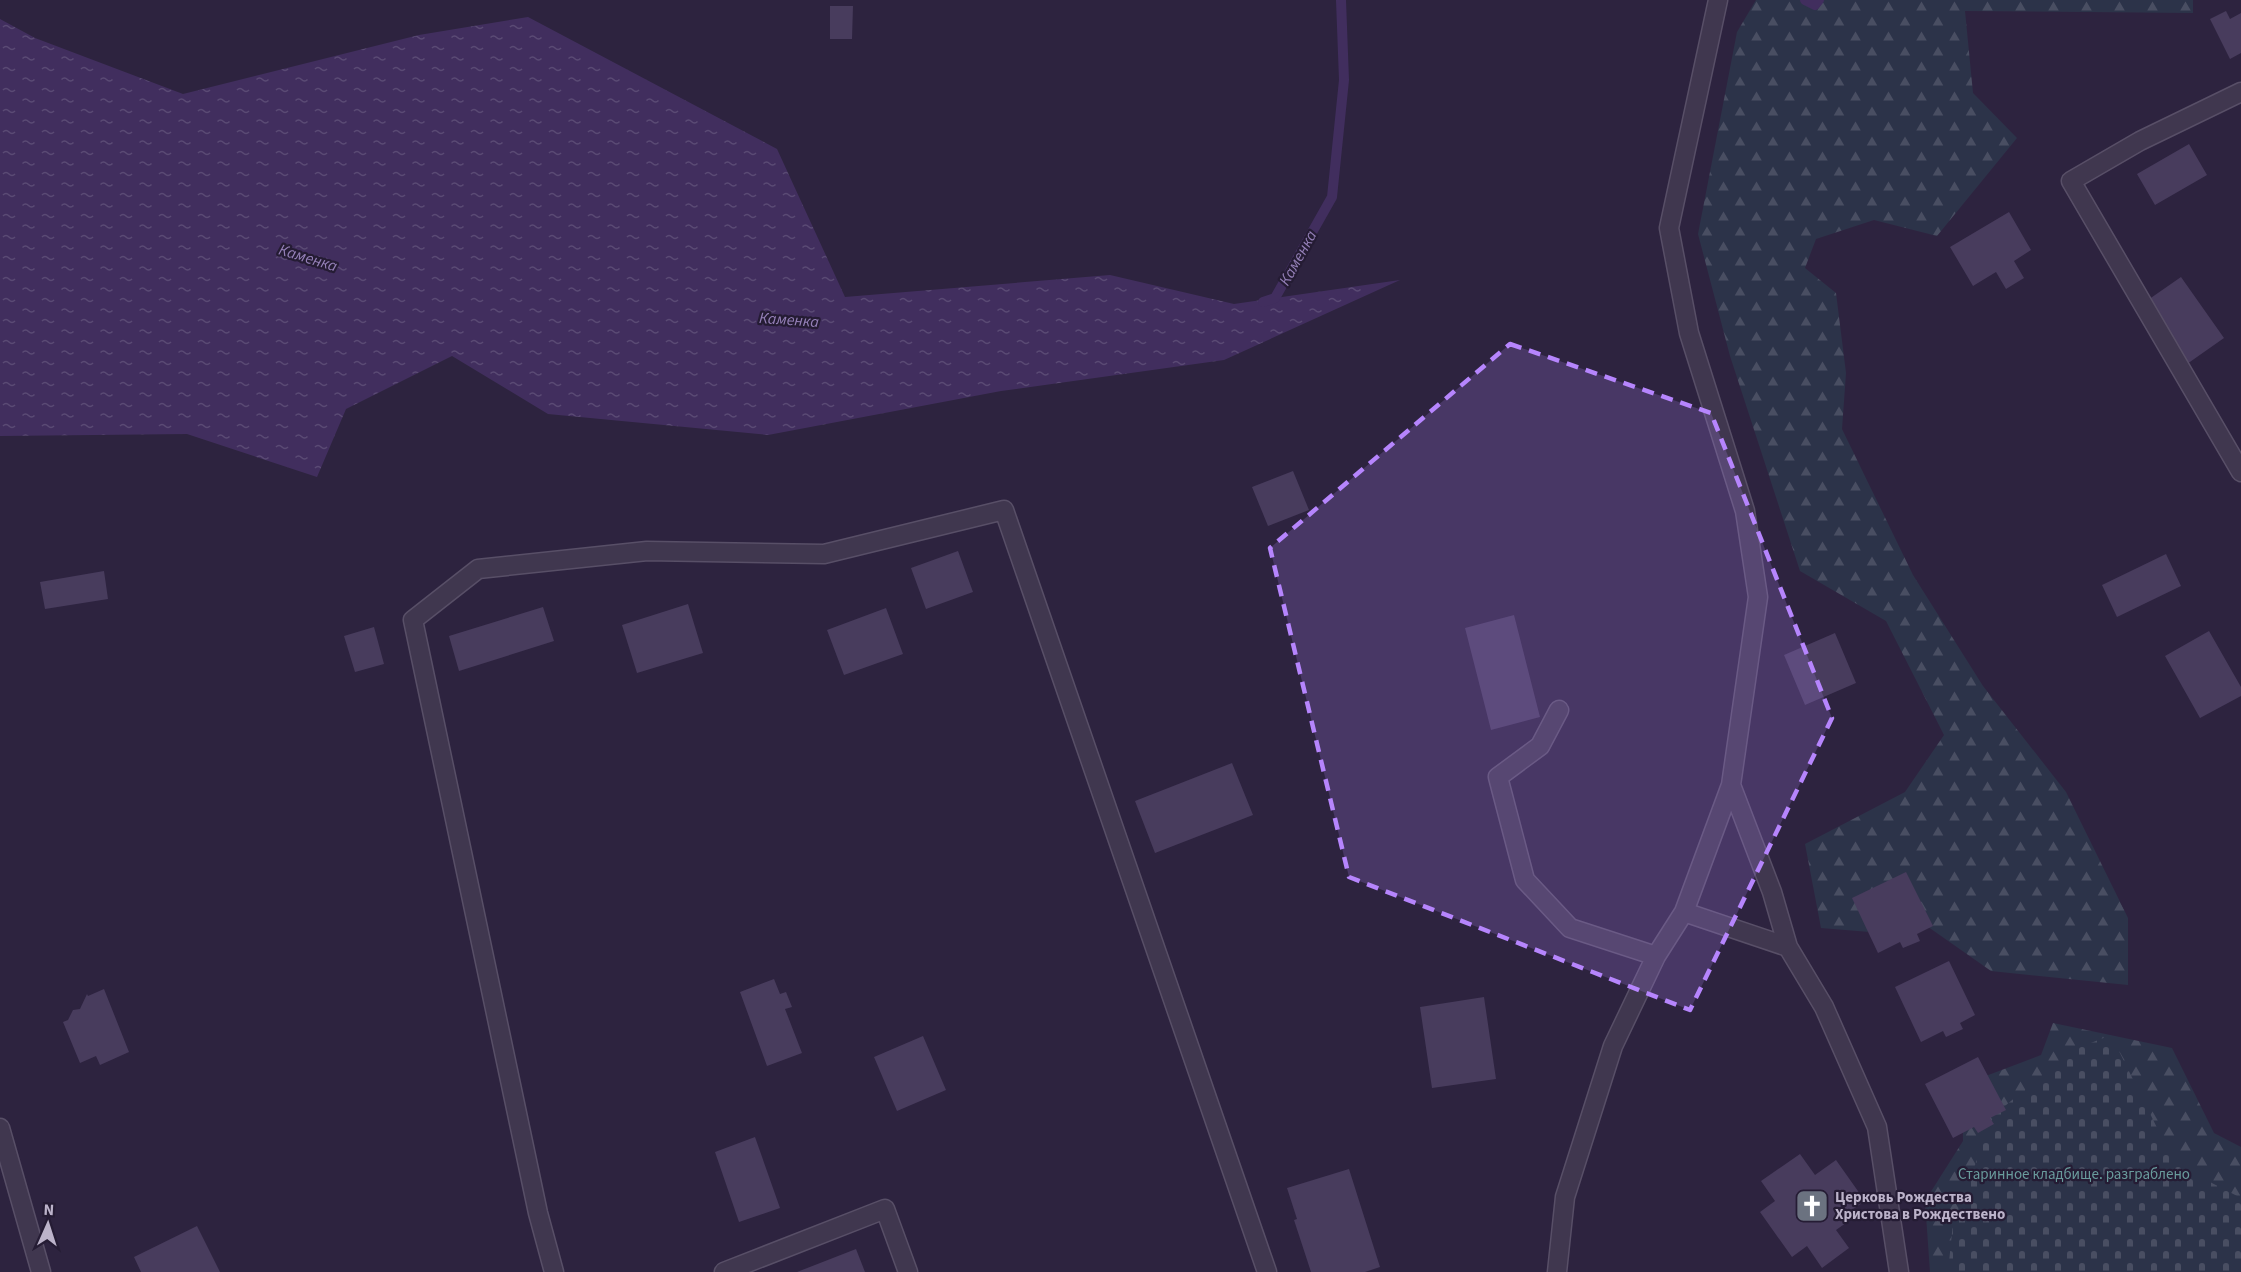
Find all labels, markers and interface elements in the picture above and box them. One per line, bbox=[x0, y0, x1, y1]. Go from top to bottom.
water label: Каменка bbox=[1274, 226, 1322, 290]
water label: Каменка bbox=[276, 239, 340, 277]
water label: Каменка bbox=[758, 307, 820, 333]
park label: Старинное кладбище. разграблено bbox=[1958, 1164, 2190, 1185]
place label: Церковь Рождества Христова в Рождествено bbox=[1835, 1187, 2005, 1225]
church icon: Церковь Рождества Христова в Рождествено bbox=[1794, 1188, 1830, 1224]
north arrow bbox=[18, 1194, 78, 1254]
text: N bbox=[43, 1199, 55, 1221]

